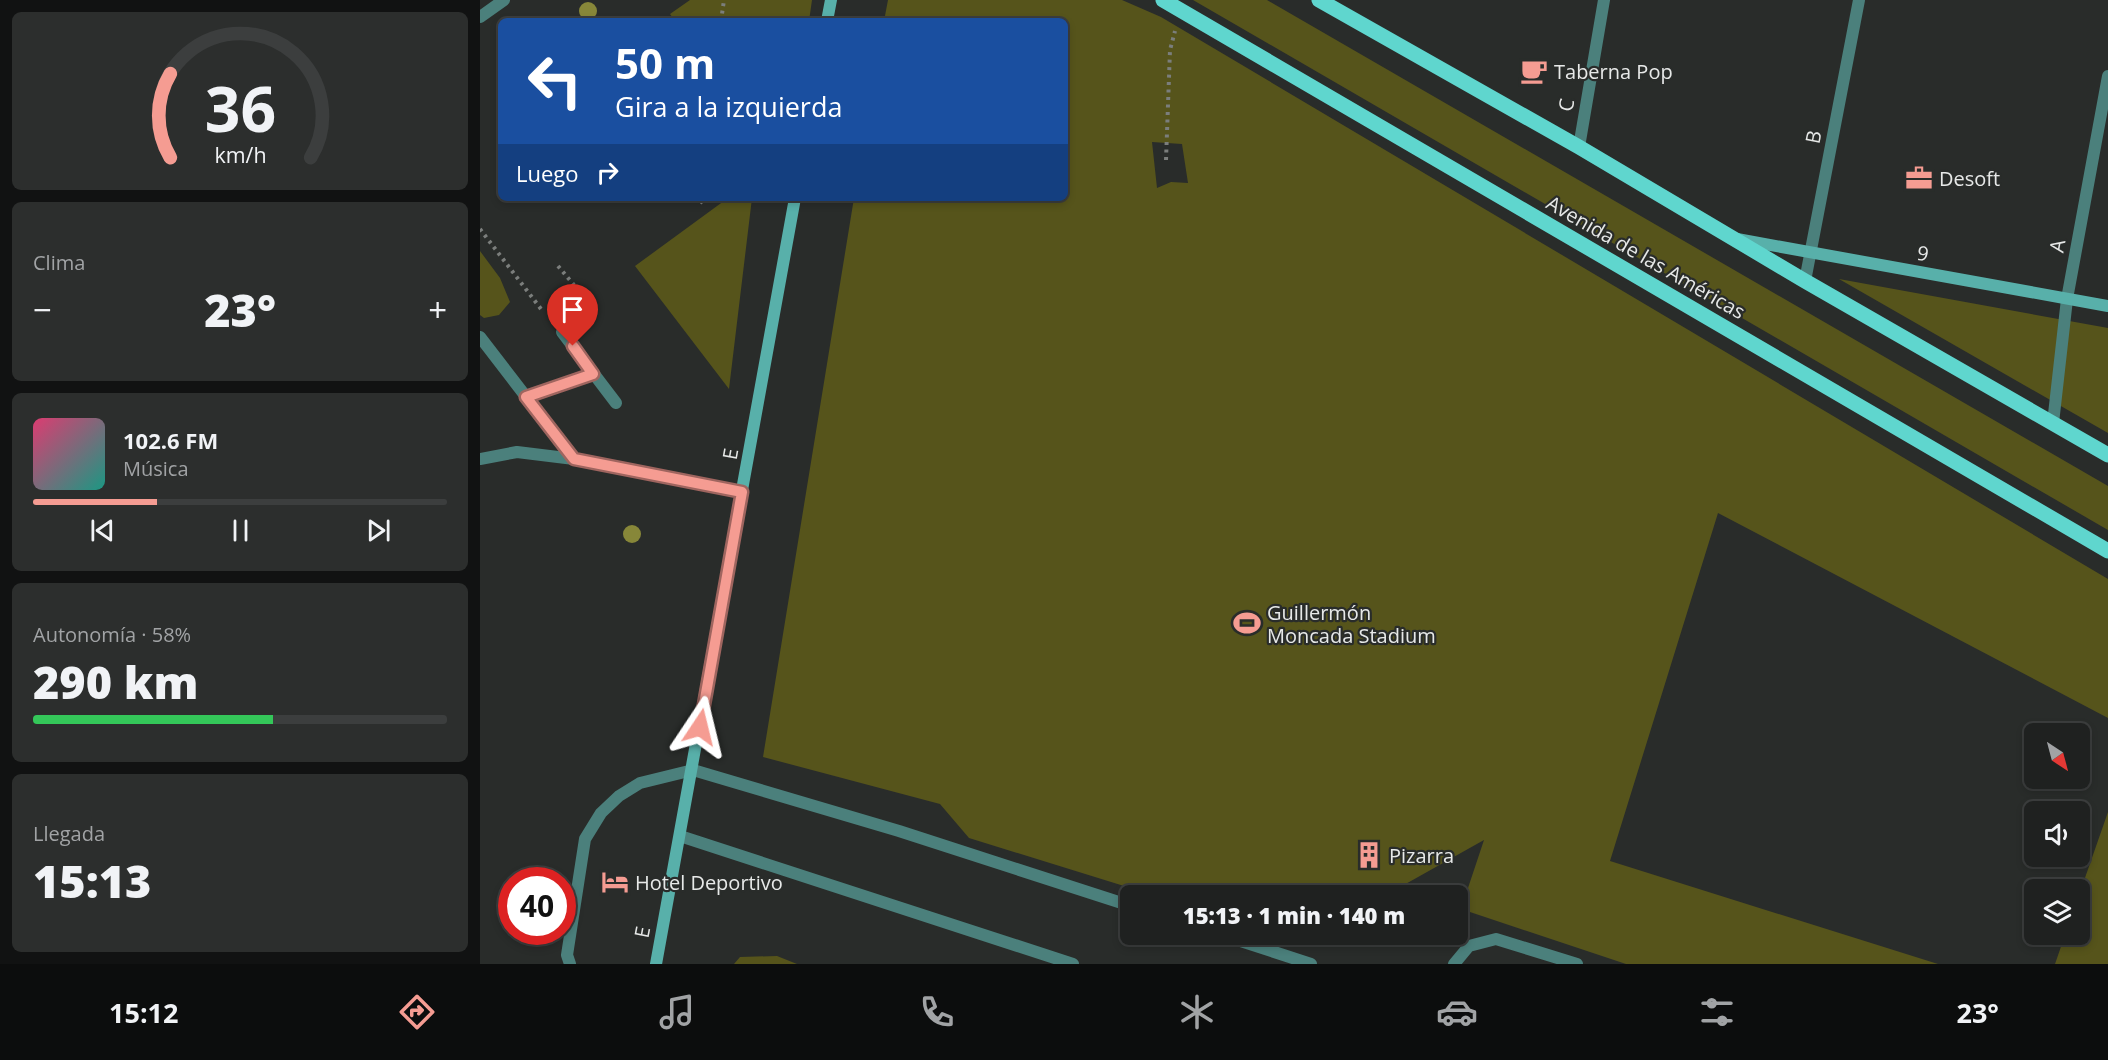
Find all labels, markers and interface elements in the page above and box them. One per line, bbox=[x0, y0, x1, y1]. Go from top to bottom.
text: 50 m bbox=[615, 34, 715, 91]
icon: left bbox=[516, 42, 594, 120]
cafe icon: Taberna Pop bbox=[1519, 56, 1549, 86]
place label: Taberna Pop bbox=[1554, 58, 1673, 85]
text: 36 bbox=[204, 65, 276, 150]
text: Gira a la izquierda bbox=[615, 88, 842, 125]
street label: C bbox=[1552, 96, 1580, 114]
street label: B bbox=[1799, 128, 1827, 146]
text: km/h bbox=[214, 141, 266, 170]
icon: right bbox=[591, 156, 624, 189]
text: Luego bbox=[516, 158, 579, 188]
office icon: Desoft bbox=[1904, 163, 1934, 193]
place label: Desoft bbox=[1939, 165, 2000, 192]
street label: Avenida de las Américas bbox=[1542, 189, 1750, 325]
street label: A bbox=[2043, 237, 2071, 255]
street label: 9 bbox=[1915, 239, 1931, 267]
text: Clima bbox=[33, 249, 85, 276]
text: 23° bbox=[204, 279, 276, 340]
pin bbox=[547, 284, 598, 346]
text: − bbox=[33, 287, 52, 332]
text: + bbox=[428, 287, 447, 332]
icon: arrive bbox=[556, 293, 589, 326]
text: 102.6 FM bbox=[123, 425, 218, 455]
street label: E bbox=[716, 446, 744, 462]
text: Música bbox=[123, 455, 189, 482]
icon: previous bbox=[86, 514, 119, 547]
icon: pause bbox=[224, 514, 257, 547]
icon: next bbox=[362, 514, 395, 547]
place label: Guillermón Moncada Stadium bbox=[1267, 599, 1436, 649]
sports icon: Guillermón Moncada Stadium bbox=[1232, 608, 1262, 638]
text: Autonomía · 58% bbox=[33, 621, 191, 648]
text: 290 km bbox=[33, 651, 198, 712]
position arrow bbox=[668, 695, 732, 759]
north arrow bbox=[2024, 723, 2090, 789]
map controls bbox=[2024, 723, 2090, 945]
button: sound bbox=[2024, 801, 2090, 867]
text: Llegada bbox=[33, 820, 105, 847]
building icon: Pizarra bbox=[1354, 840, 1384, 870]
place label: Pizarra bbox=[1389, 842, 1454, 869]
text: 15:13 bbox=[33, 850, 151, 911]
speed limit sign: 40 bbox=[498, 867, 576, 945]
hotel icon: Hotel Deportivo bbox=[600, 867, 630, 897]
place label: Hotel Deportivo bbox=[635, 869, 783, 896]
button: layers bbox=[2024, 879, 2090, 945]
text: 15:13 · 1 min · 140 m bbox=[1183, 900, 1405, 930]
street label: E bbox=[628, 924, 656, 940]
icon: directions bbox=[396, 991, 438, 1033]
icon: music bbox=[656, 991, 698, 1033]
icon: phone bbox=[916, 991, 958, 1033]
icon: climate bbox=[1176, 991, 1218, 1033]
icon: car bbox=[1436, 991, 1478, 1033]
icon: filters bbox=[1696, 991, 1738, 1033]
text: 15:12 bbox=[109, 994, 178, 1031]
text: 23° bbox=[1956, 994, 1999, 1031]

